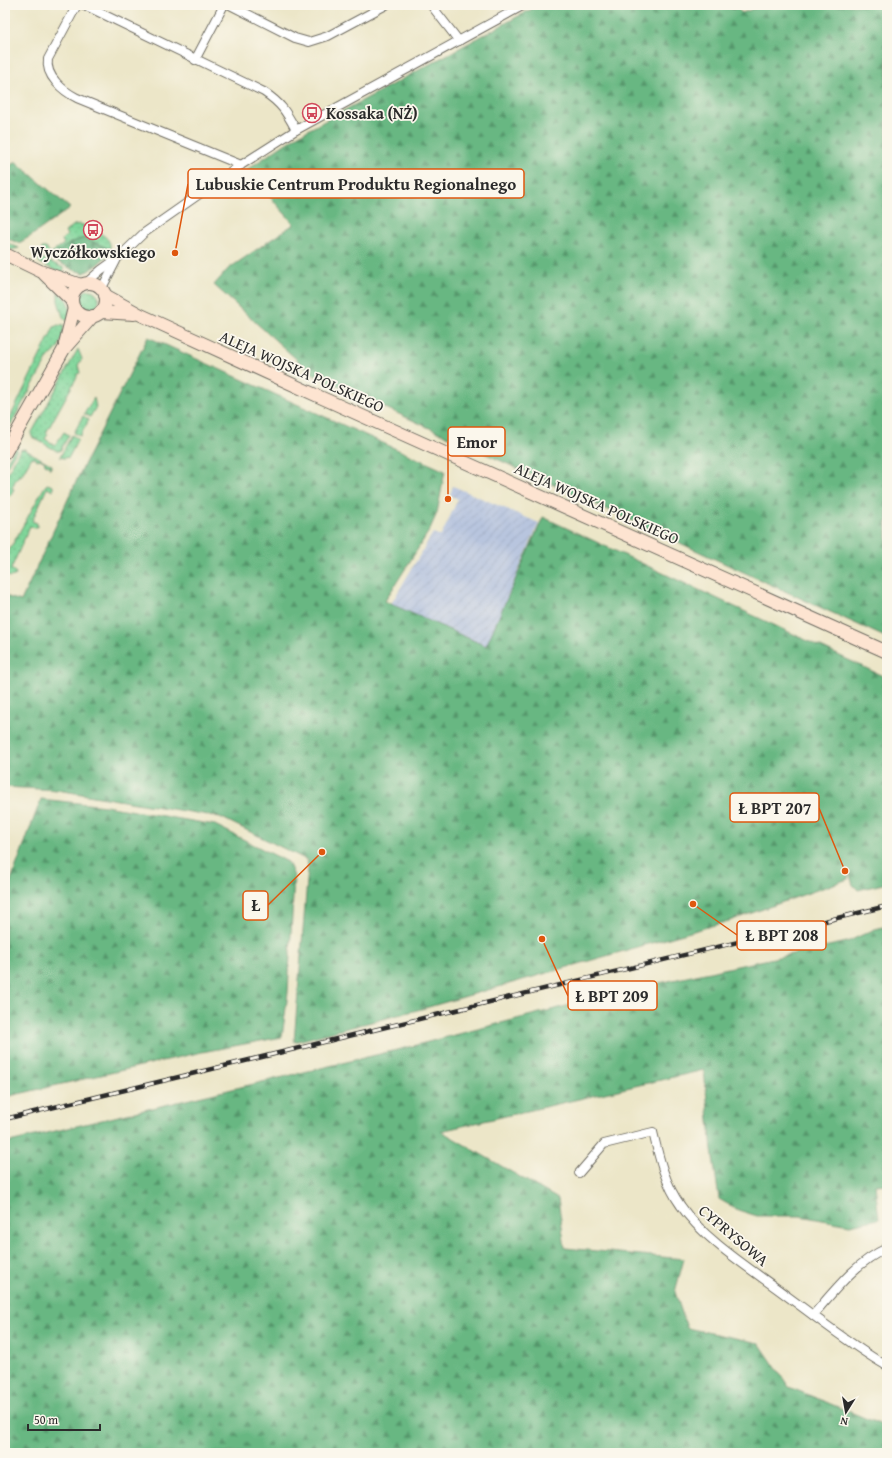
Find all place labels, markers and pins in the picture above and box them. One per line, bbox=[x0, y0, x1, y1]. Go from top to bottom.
place label: Kossaka (NŻ) bbox=[326, 101, 418, 125]
bus stop icon: Kossaka (NŻ) bbox=[301, 102, 323, 124]
callout: Lubuskie Centrum Produktu Regionalnego bbox=[188, 169, 524, 198]
bus stop icon: Wyczółkowskiego bbox=[82, 219, 104, 241]
place label: Wyczółkowskiego bbox=[31, 240, 156, 264]
callout: Emor bbox=[448, 427, 505, 456]
callout: Ł BPT 207 bbox=[730, 793, 819, 822]
callout: Ł bbox=[243, 891, 268, 920]
callout: Ł BPT 208 bbox=[737, 921, 826, 950]
callout: Ł BPT 209 bbox=[568, 981, 657, 1010]

